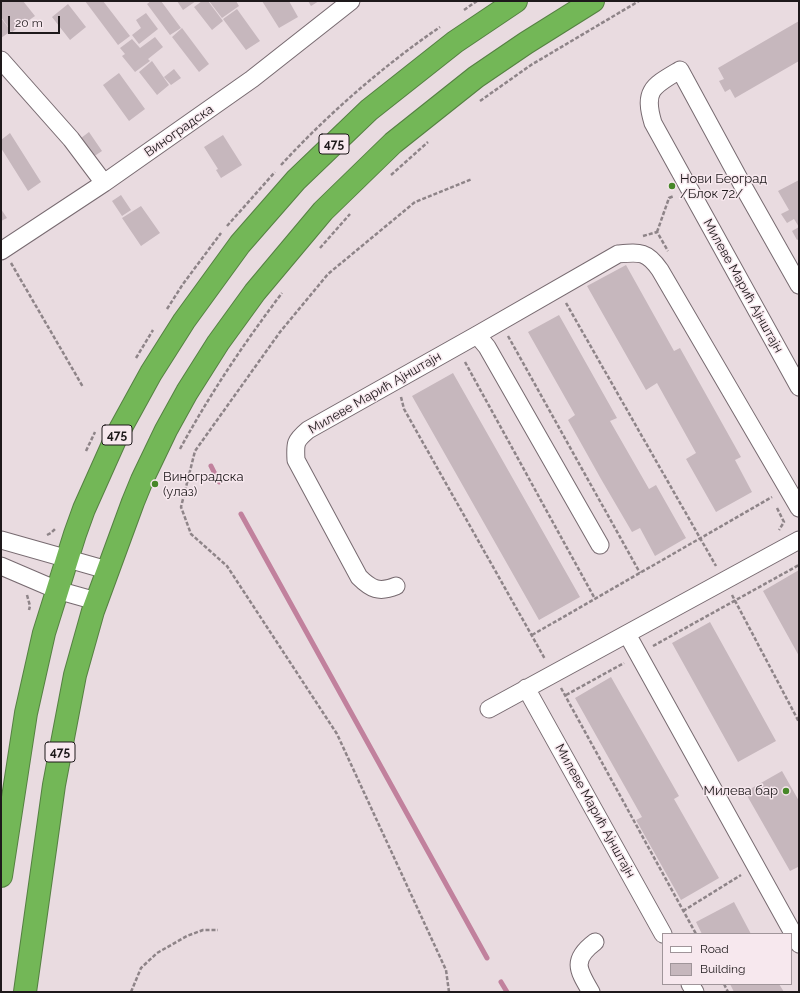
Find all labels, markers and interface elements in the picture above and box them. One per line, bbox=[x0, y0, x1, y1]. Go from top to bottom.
scale bar bbox=[10, 8, 62, 34]
text: 20 m bbox=[15, 16, 43, 30]
street label: Виноградска bbox=[142, 102, 216, 160]
road number: 475 bbox=[319, 134, 349, 154]
place label: Нови Београд /Блок 72/ bbox=[680, 171, 767, 202]
marker: Нови Београд /Блок 72/ bbox=[667, 181, 677, 191]
street label: Милеве Марић Ајнштајн bbox=[700, 216, 786, 356]
street label: Милеве Марић Ајнштајн bbox=[306, 349, 444, 437]
road number: 475 bbox=[102, 425, 132, 445]
place label: Виноградска (улаз) bbox=[163, 469, 244, 500]
marker: Виноградска (улаз) bbox=[150, 479, 160, 489]
street label: Милеве Марић Ајнштајн bbox=[552, 741, 638, 881]
road number: 475 bbox=[45, 742, 75, 762]
place label: Милева бар bbox=[703, 783, 778, 799]
marker: Милева бар bbox=[781, 786, 791, 796]
legend bbox=[662, 933, 792, 985]
text: Road bbox=[700, 942, 729, 956]
text: Building bbox=[700, 962, 746, 976]

